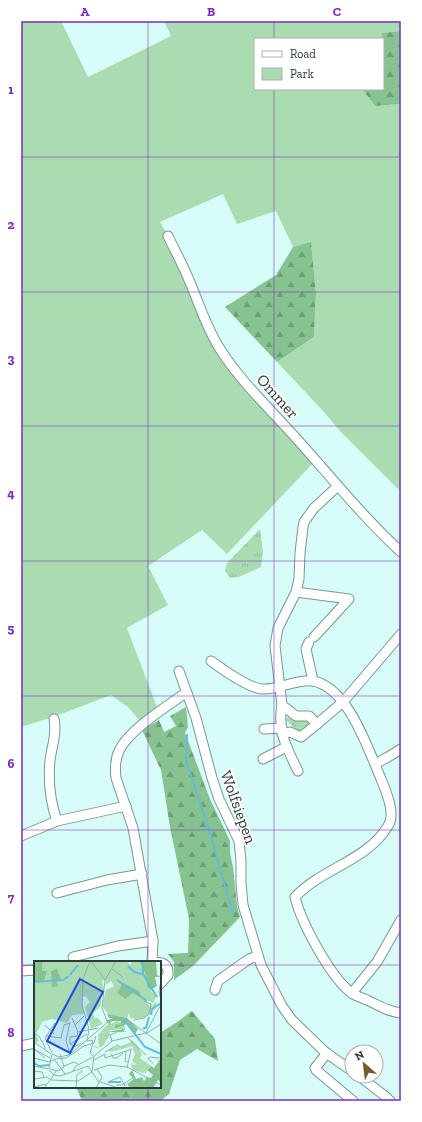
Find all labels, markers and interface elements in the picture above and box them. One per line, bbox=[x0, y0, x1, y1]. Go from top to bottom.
text: A bbox=[81, 4, 90, 19]
text: B bbox=[207, 4, 215, 19]
text: C bbox=[333, 4, 341, 19]
legend bbox=[254, 38, 384, 90]
text: Road bbox=[290, 47, 316, 61]
text: Park bbox=[290, 67, 315, 81]
text: 1 bbox=[8, 82, 14, 97]
text: 2 bbox=[8, 217, 15, 232]
text: 3 bbox=[8, 351, 15, 366]
street label: Ommer bbox=[253, 370, 303, 423]
text: 4 bbox=[7, 486, 15, 501]
text: 5 bbox=[8, 621, 15, 636]
text: 6 bbox=[8, 756, 15, 771]
street label: Wolfsiepen bbox=[217, 768, 261, 847]
text: 7 bbox=[8, 890, 15, 905]
inset map bbox=[34, 961, 161, 1088]
text: 8 bbox=[7, 1025, 15, 1040]
north arrow bbox=[344, 1044, 384, 1084]
text: N bbox=[353, 1048, 367, 1063]

